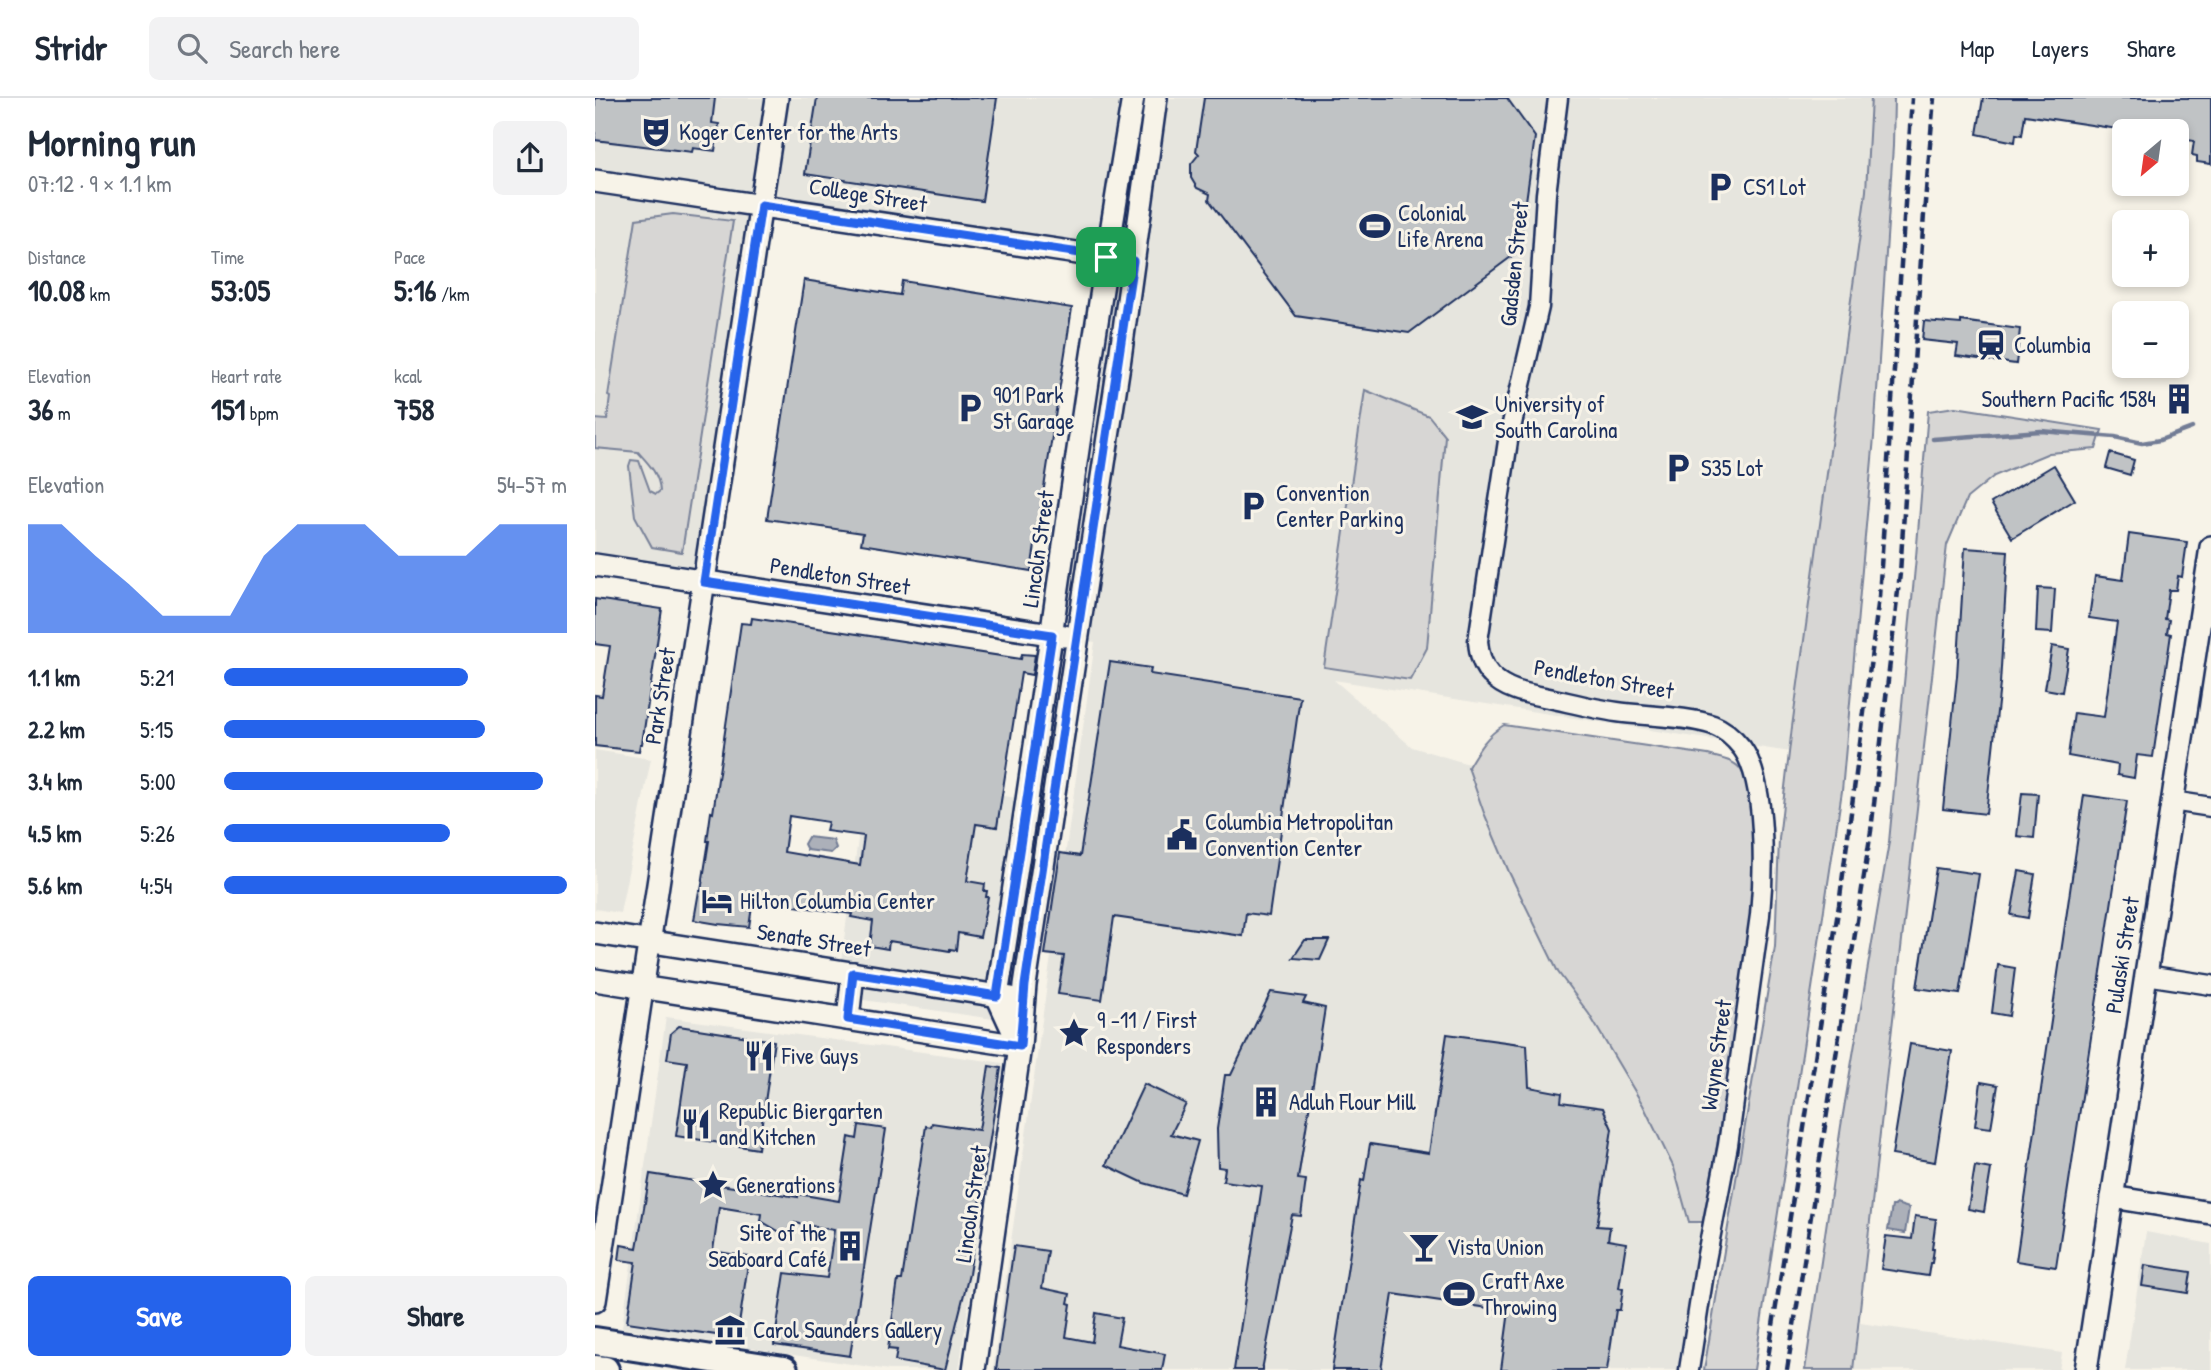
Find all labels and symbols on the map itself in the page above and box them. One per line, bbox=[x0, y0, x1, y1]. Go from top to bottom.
theatre icon: Koger Center for the Arts bbox=[639, 115, 673, 149]
place label: Koger Center for the Arts bbox=[679, 116, 898, 147]
north arrow bbox=[2112, 119, 2189, 196]
street label: College Street bbox=[807, 170, 930, 219]
parking icon: CS1 Lot bbox=[1703, 170, 1737, 204]
place label: CS1 Lot bbox=[1743, 171, 1807, 202]
place label: Colonial Life Arena bbox=[1398, 197, 1483, 254]
street label: Gadsden Street bbox=[1492, 199, 1536, 328]
sports icon: Colonial Life Arena bbox=[1358, 209, 1392, 243]
pin bbox=[1076, 227, 1136, 287]
station icon: Columbia bbox=[1974, 328, 2008, 362]
place label: Columbia bbox=[2014, 329, 2090, 360]
place label: 901 Park St Garage bbox=[993, 379, 1074, 436]
building icon: Southern Pacific 1584 bbox=[2162, 382, 2196, 416]
place label: Southern Pacific 1584 bbox=[1981, 383, 2156, 414]
place label: University of South Carolina bbox=[1495, 388, 1617, 445]
parking icon: 901 Park St Garage bbox=[953, 391, 987, 425]
school or university icon: University of South Carolina bbox=[1455, 400, 1489, 434]
parking icon: S35 Lot bbox=[1661, 451, 1695, 485]
place label: S35 Lot bbox=[1701, 452, 1764, 483]
place label: Convention Center Parking bbox=[1276, 477, 1404, 534]
street label: Lincoln Street bbox=[1014, 487, 1061, 609]
parking icon: Convention Center Parking bbox=[1236, 489, 1270, 523]
street label: Pendleton Street bbox=[768, 549, 913, 602]
street label: Park Street bbox=[637, 644, 683, 746]
street label: Pendleton Street bbox=[1532, 651, 1677, 706]
place label: Columbia Metropolitan Convention Center bbox=[1205, 806, 1393, 863]
public building icon: Columbia Metropolitan Convention Center bbox=[1165, 818, 1199, 852]
hotel icon: Hilton Columbia Center bbox=[700, 884, 734, 918]
place label: Hilton Columbia Center bbox=[740, 885, 935, 916]
street label: Pulaski Street bbox=[2097, 893, 2146, 1016]
street label: Senate Street bbox=[755, 915, 874, 964]
street label: Wayne Street bbox=[1692, 997, 1739, 1112]
place label: 9 -11 / First Responders bbox=[1097, 1004, 1198, 1061]
place icon: 9 -11 / First Responders bbox=[1057, 1016, 1091, 1050]
restaurant icon: Five Guys bbox=[742, 1039, 776, 1073]
place label: Five Guys bbox=[781, 1040, 858, 1071]
building icon: Adluh Flour Mill bbox=[1249, 1085, 1283, 1119]
place label: Adluh Flour Mill bbox=[1289, 1086, 1417, 1117]
place label: Republic Biergarten and Kitchen bbox=[719, 1095, 883, 1152]
restaurant icon: Republic Biergarten and Kitchen bbox=[679, 1107, 713, 1141]
street label: Lincoln Street bbox=[947, 1142, 994, 1264]
place icon: Generations bbox=[696, 1168, 730, 1202]
place label: Generations bbox=[736, 1169, 835, 1200]
place label: Site of the Seaboard Café bbox=[708, 1217, 827, 1274]
building icon: Site of the Seaboard Café bbox=[833, 1229, 867, 1263]
bar icon: Vista Union bbox=[1407, 1230, 1441, 1264]
place label: Vista Union bbox=[1447, 1231, 1544, 1262]
place label: Craft Axe Throwing bbox=[1482, 1265, 1565, 1322]
sports icon: Craft Axe Throwing bbox=[1442, 1277, 1476, 1311]
museum icon: Carol Saunders Gallery bbox=[713, 1313, 747, 1347]
place label: Carol Saunders Gallery bbox=[753, 1314, 942, 1345]

